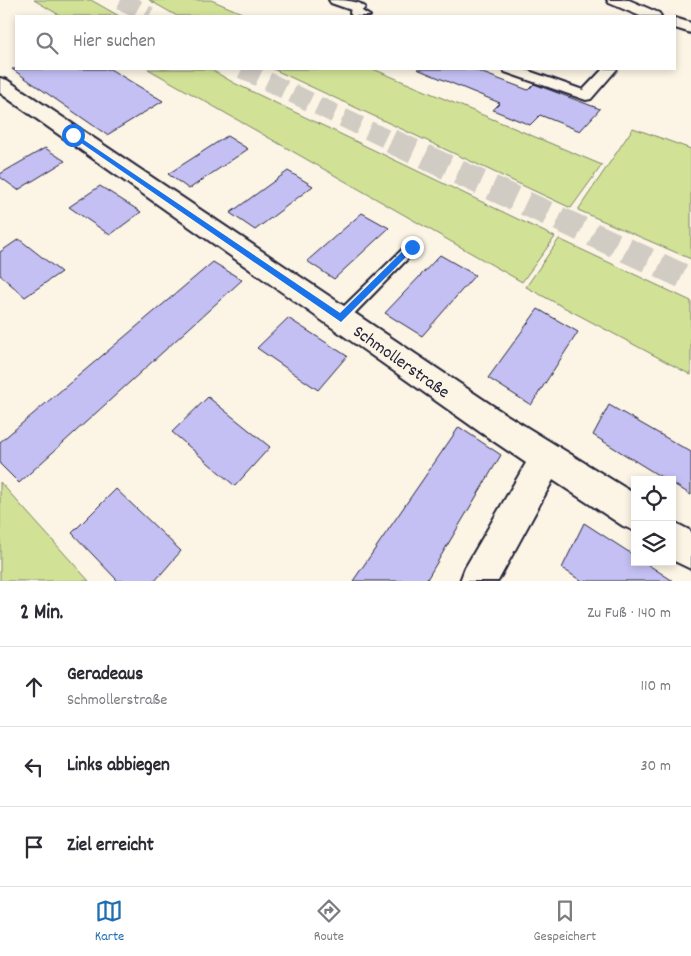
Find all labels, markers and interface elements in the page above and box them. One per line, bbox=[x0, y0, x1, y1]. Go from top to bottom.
search box bbox=[15, 15, 676, 70]
icon: search bbox=[33, 29, 61, 57]
text: Hier suchen bbox=[73, 29, 156, 56]
route start bbox=[62, 124, 85, 147]
route end bbox=[401, 236, 424, 259]
street label: Schmollerstraße bbox=[347, 320, 454, 406]
map controls bbox=[631, 476, 676, 566]
button: locate bbox=[631, 476, 676, 521]
button: layers bbox=[631, 521, 676, 566]
text: 2 Min. bbox=[20, 599, 63, 629]
text: Zu Fuß · 140 m bbox=[587, 602, 671, 625]
text: Geradeaus bbox=[67, 662, 143, 689]
icon: ahead bbox=[20, 673, 48, 701]
text: 110 m bbox=[641, 675, 671, 698]
text: Schmollerstraße bbox=[67, 689, 167, 712]
icon: left bbox=[20, 753, 48, 781]
text: Links abbiegen bbox=[67, 753, 170, 780]
text: 30 m bbox=[641, 755, 671, 778]
icon: arrive bbox=[20, 833, 48, 861]
text: Ziel erreicht bbox=[67, 833, 154, 860]
tab: Karte bbox=[95, 897, 124, 947]
tab: Route bbox=[314, 897, 344, 947]
tab: Gespeichert bbox=[533, 897, 596, 947]

